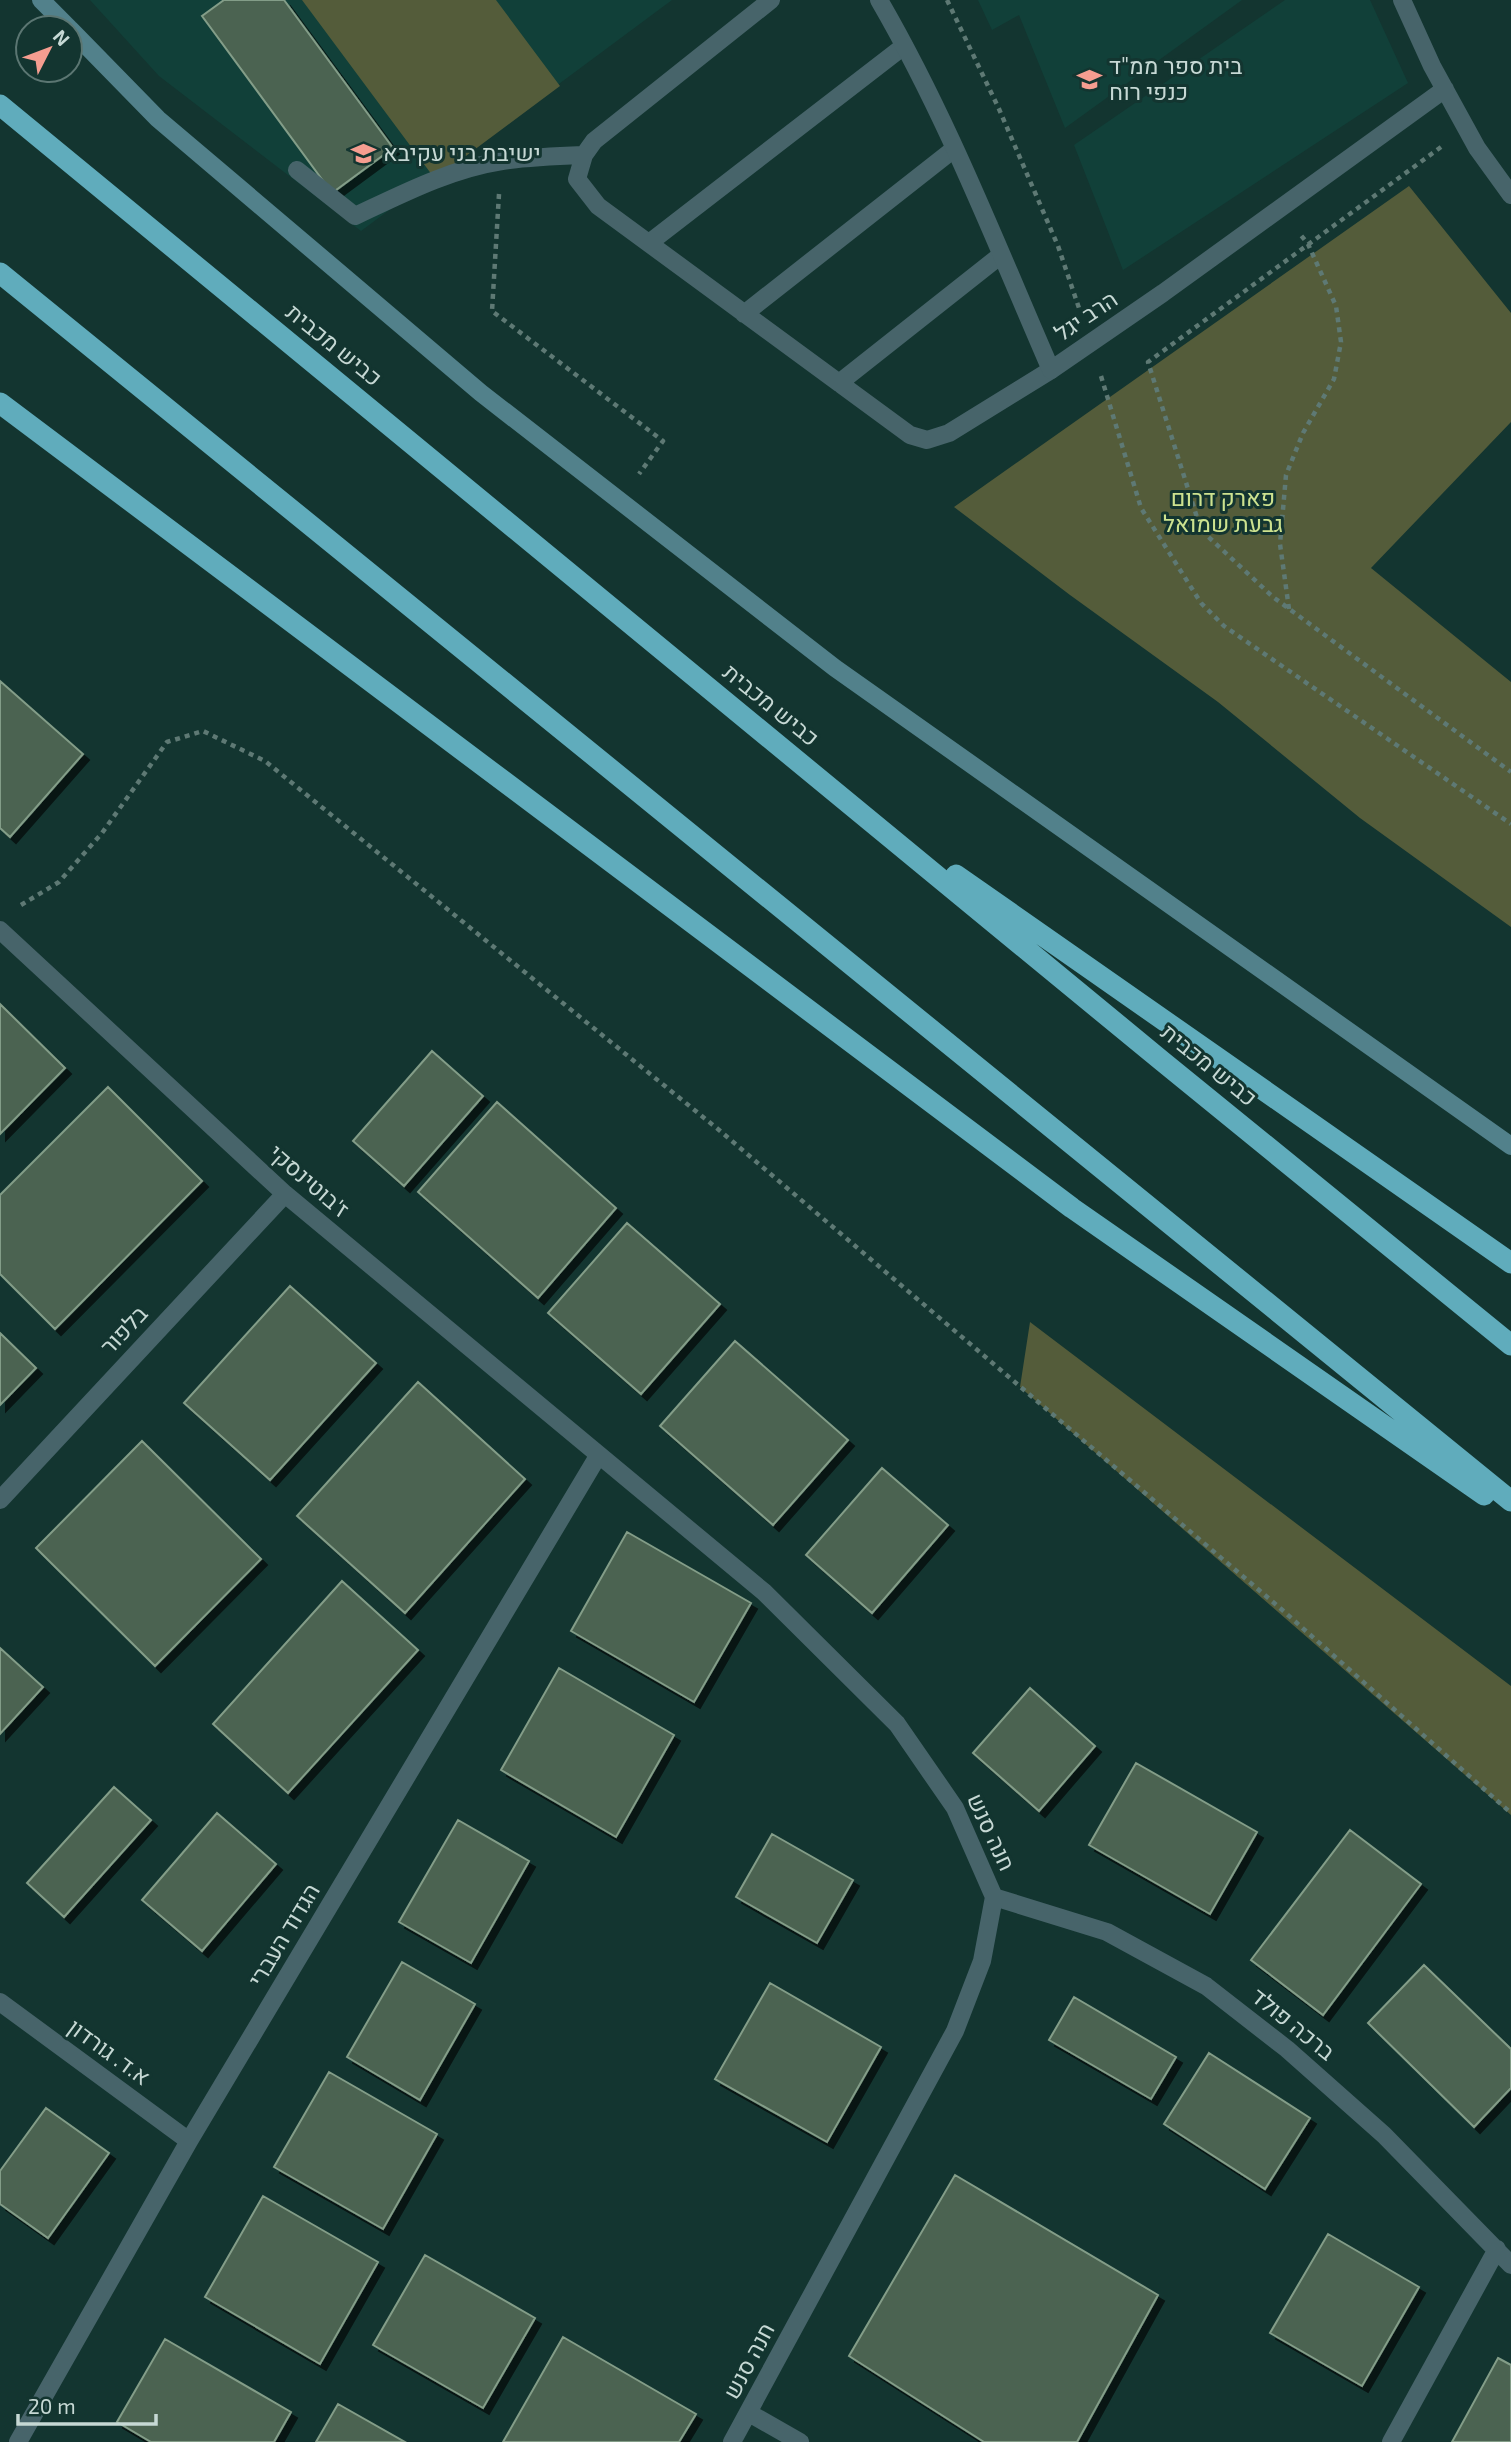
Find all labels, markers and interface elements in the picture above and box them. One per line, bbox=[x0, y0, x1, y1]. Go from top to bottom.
north arrow bbox=[14, 14, 84, 84]
text: N bbox=[49, 24, 75, 50]
place label: בית ספר ממ"ד כנפי רוח bbox=[1109, 51, 1242, 105]
school or university icon: בית ספר ממ"ד כנפי רוח bbox=[1075, 65, 1103, 93]
place label: ישיבת בני עקיבא bbox=[383, 138, 541, 166]
school or university icon: ישיבת בני עקיבא bbox=[349, 139, 377, 167]
street label: הרב יגל bbox=[1049, 284, 1122, 346]
street label: כביש מכבית bbox=[281, 297, 388, 391]
park label: פארק דרום גבעת שמואל bbox=[1163, 483, 1283, 537]
street label: כביש מכבית bbox=[718, 657, 825, 751]
street label: כביש מכבית bbox=[1156, 1017, 1263, 1111]
street label: ז'בוטינסקי bbox=[264, 1138, 356, 1223]
street label: בלפור bbox=[94, 1299, 153, 1359]
street label: חנה סנש bbox=[962, 1788, 1022, 1875]
street label: הגדוד העברי bbox=[241, 1878, 325, 1991]
street label: ברכה פולד bbox=[1246, 1981, 1341, 2065]
street label: א.ד. גורדון bbox=[63, 2012, 156, 2090]
street label: חנה סנש bbox=[716, 2318, 780, 2403]
scale bar bbox=[18, 2382, 156, 2426]
text: 20 m bbox=[28, 2393, 76, 2418]

